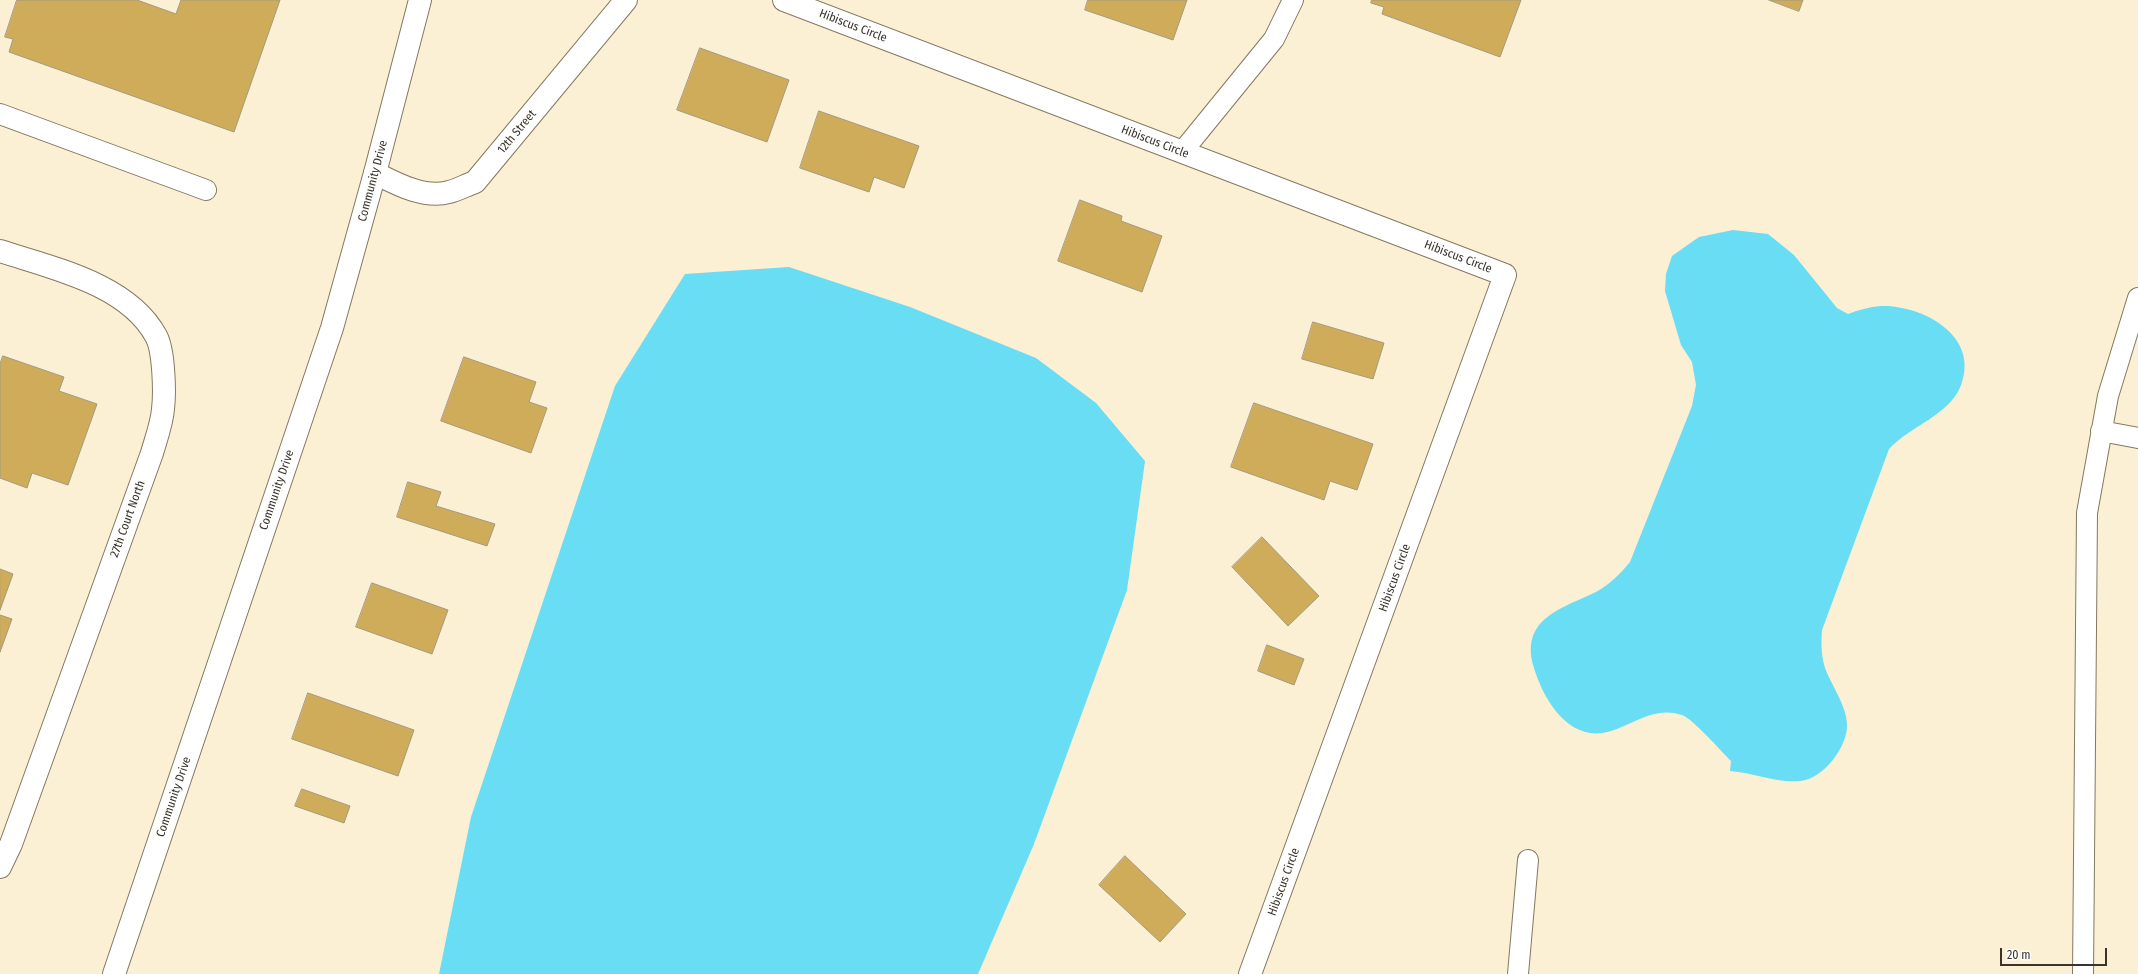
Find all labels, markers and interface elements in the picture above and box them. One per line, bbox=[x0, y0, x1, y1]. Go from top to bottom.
street label: Hibiscus Circle bbox=[817, 7, 889, 45]
street label: 12th Street bbox=[495, 107, 539, 157]
street label: Hibiscus Circle bbox=[1119, 123, 1191, 161]
street label: Community Drive bbox=[355, 139, 391, 223]
street label: Hibiscus Circle bbox=[1422, 238, 1494, 276]
street label: Community Drive bbox=[257, 448, 297, 532]
street label: 27th Court North bbox=[107, 479, 149, 559]
street label: Hibiscus Circle bbox=[1376, 542, 1414, 614]
street label: Community Drive bbox=[154, 755, 194, 839]
street label: Hibiscus Circle bbox=[1265, 846, 1303, 918]
scale bar bbox=[2002, 940, 2109, 966]
text: 20 m bbox=[2007, 948, 2031, 962]

